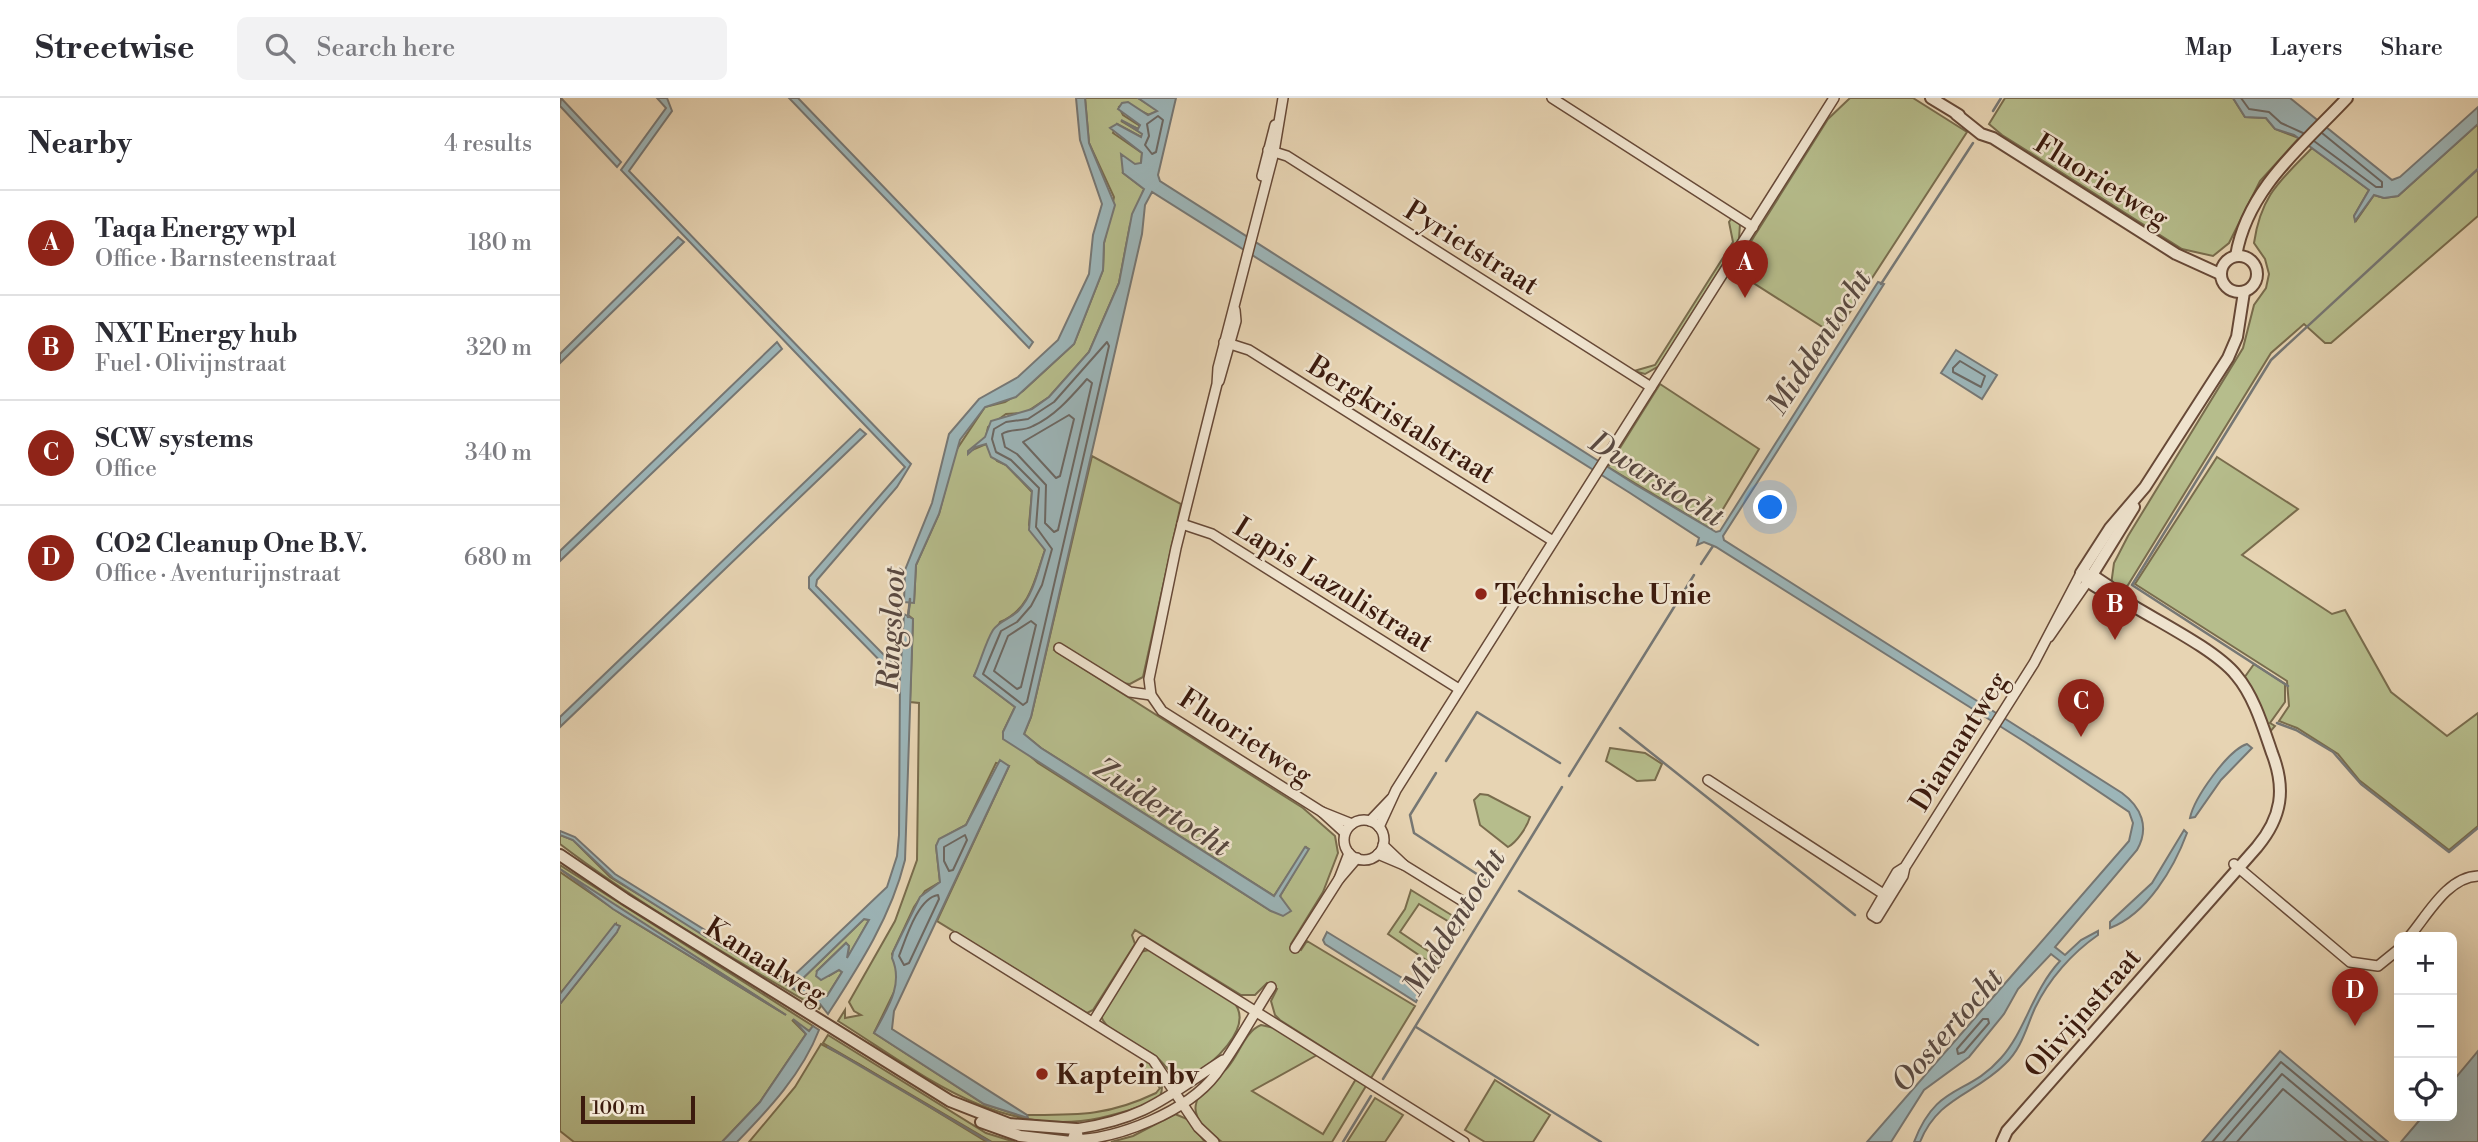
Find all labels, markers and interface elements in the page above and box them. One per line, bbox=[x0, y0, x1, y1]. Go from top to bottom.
search box bbox=[237, 17, 727, 80]
text: Streetwise bbox=[35, 28, 195, 69]
icon: search bbox=[261, 29, 299, 67]
text: Search here bbox=[317, 32, 455, 64]
text: Map bbox=[2185, 33, 2232, 63]
text: Layers bbox=[2270, 33, 2342, 63]
text: Share bbox=[2380, 33, 2443, 63]
text: Nearby bbox=[28, 125, 132, 163]
street label: Fluorietweg bbox=[2027, 126, 2175, 237]
text: 4 results bbox=[444, 130, 532, 158]
street label: Pyrietstraat bbox=[1398, 193, 1545, 303]
text: Taqa Energy wpl bbox=[95, 213, 296, 245]
text: A bbox=[43, 229, 59, 257]
text: 180 m bbox=[468, 229, 532, 257]
pin: A bbox=[1722, 240, 1768, 298]
text: Office · Barnsteenstraat bbox=[95, 245, 337, 273]
water label: Middentocht bbox=[1759, 262, 1882, 422]
text: NXT Energy hub bbox=[95, 318, 298, 350]
text: B bbox=[42, 334, 60, 362]
text: 320 m bbox=[466, 334, 532, 362]
street label: Bergkristalstraat bbox=[1300, 348, 1502, 492]
text: Fuel · Olivijnstraat bbox=[95, 350, 287, 378]
text: SCW systems bbox=[95, 423, 253, 455]
water label: Dwarstocht bbox=[1581, 423, 1732, 537]
text: C bbox=[43, 439, 59, 467]
text: 340 m bbox=[465, 439, 532, 467]
text: Office bbox=[95, 455, 157, 483]
your location bbox=[1753, 490, 1787, 524]
street label: Lapis Lazulistraat bbox=[1227, 510, 1439, 661]
text: CO2 Cleanup One B.V. bbox=[95, 528, 367, 560]
text: D bbox=[42, 544, 60, 572]
text: 680 m bbox=[464, 544, 532, 572]
text: Office · Aventurijnstraat bbox=[95, 560, 341, 588]
water label: Ringsloot bbox=[870, 565, 914, 693]
place label: Technische Unie bbox=[1495, 578, 1711, 613]
pin: B bbox=[2092, 582, 2138, 640]
marker: Technische Unie bbox=[1473, 586, 1489, 602]
street label: Diamantweg bbox=[1903, 665, 2016, 818]
pin: C bbox=[2058, 679, 2104, 737]
street label: Fluorietweg bbox=[1172, 681, 1319, 794]
water label: Zuidertocht bbox=[1086, 750, 1238, 867]
water label: Middentocht bbox=[1395, 841, 1516, 1003]
street label: Kanaalweg bbox=[698, 910, 833, 1013]
map controls bbox=[2394, 932, 2457, 1121]
button: + bbox=[2394, 932, 2457, 995]
street label: Olivijnstraat bbox=[2017, 941, 2149, 1085]
water label: Oostertocht bbox=[1883, 960, 2013, 1101]
pin: D bbox=[2332, 968, 2378, 1026]
button: − bbox=[2394, 995, 2457, 1058]
place label: Kaptein bv bbox=[1056, 1058, 1200, 1093]
button: locate bbox=[2394, 1058, 2457, 1121]
marker: Kaptein bv bbox=[1034, 1066, 1050, 1082]
scale bar bbox=[581, 1093, 695, 1125]
text: 100 m bbox=[592, 1096, 645, 1120]

